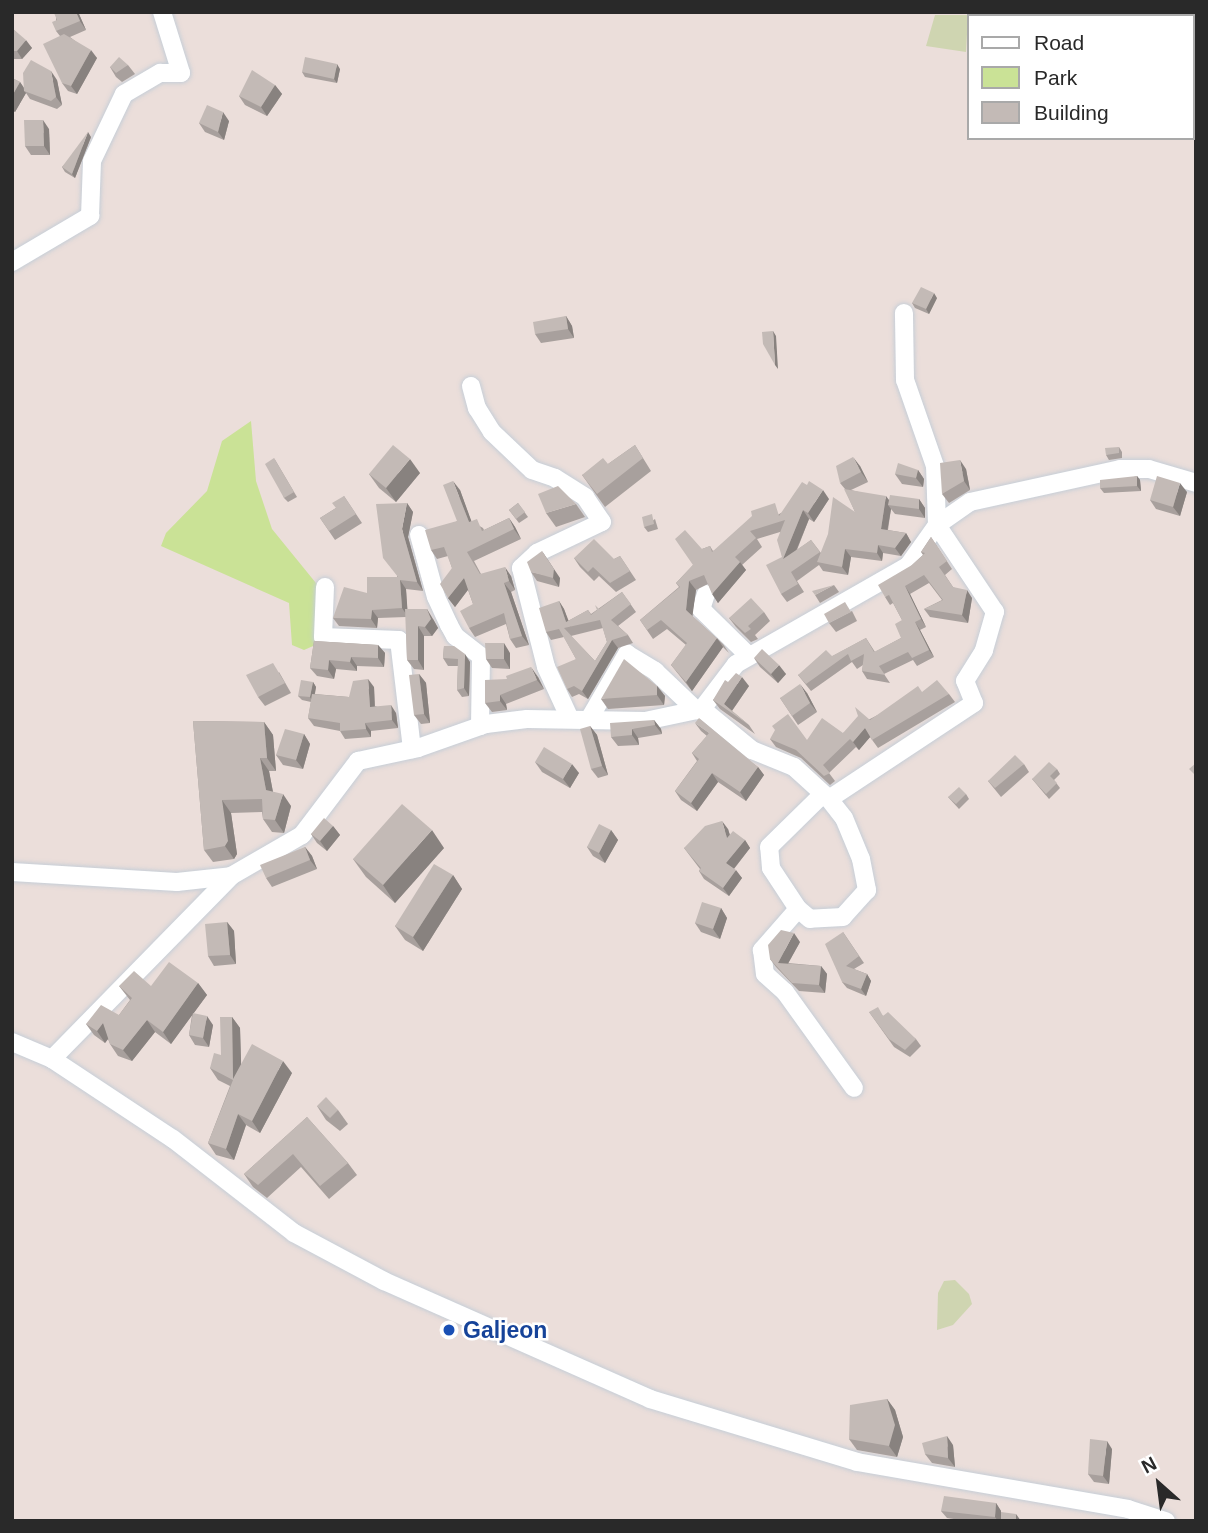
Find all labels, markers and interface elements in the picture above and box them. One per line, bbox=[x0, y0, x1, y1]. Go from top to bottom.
legend bbox=[967, 14, 1194, 140]
text: Road bbox=[1034, 31, 1084, 54]
text: Park bbox=[1034, 66, 1077, 89]
text: Building bbox=[1034, 101, 1109, 124]
place label: Galjeon bbox=[463, 1316, 547, 1344]
marker: Galjeon bbox=[441, 1322, 457, 1338]
north arrow bbox=[1124, 1449, 1194, 1519]
text: N bbox=[1138, 1453, 1160, 1478]

